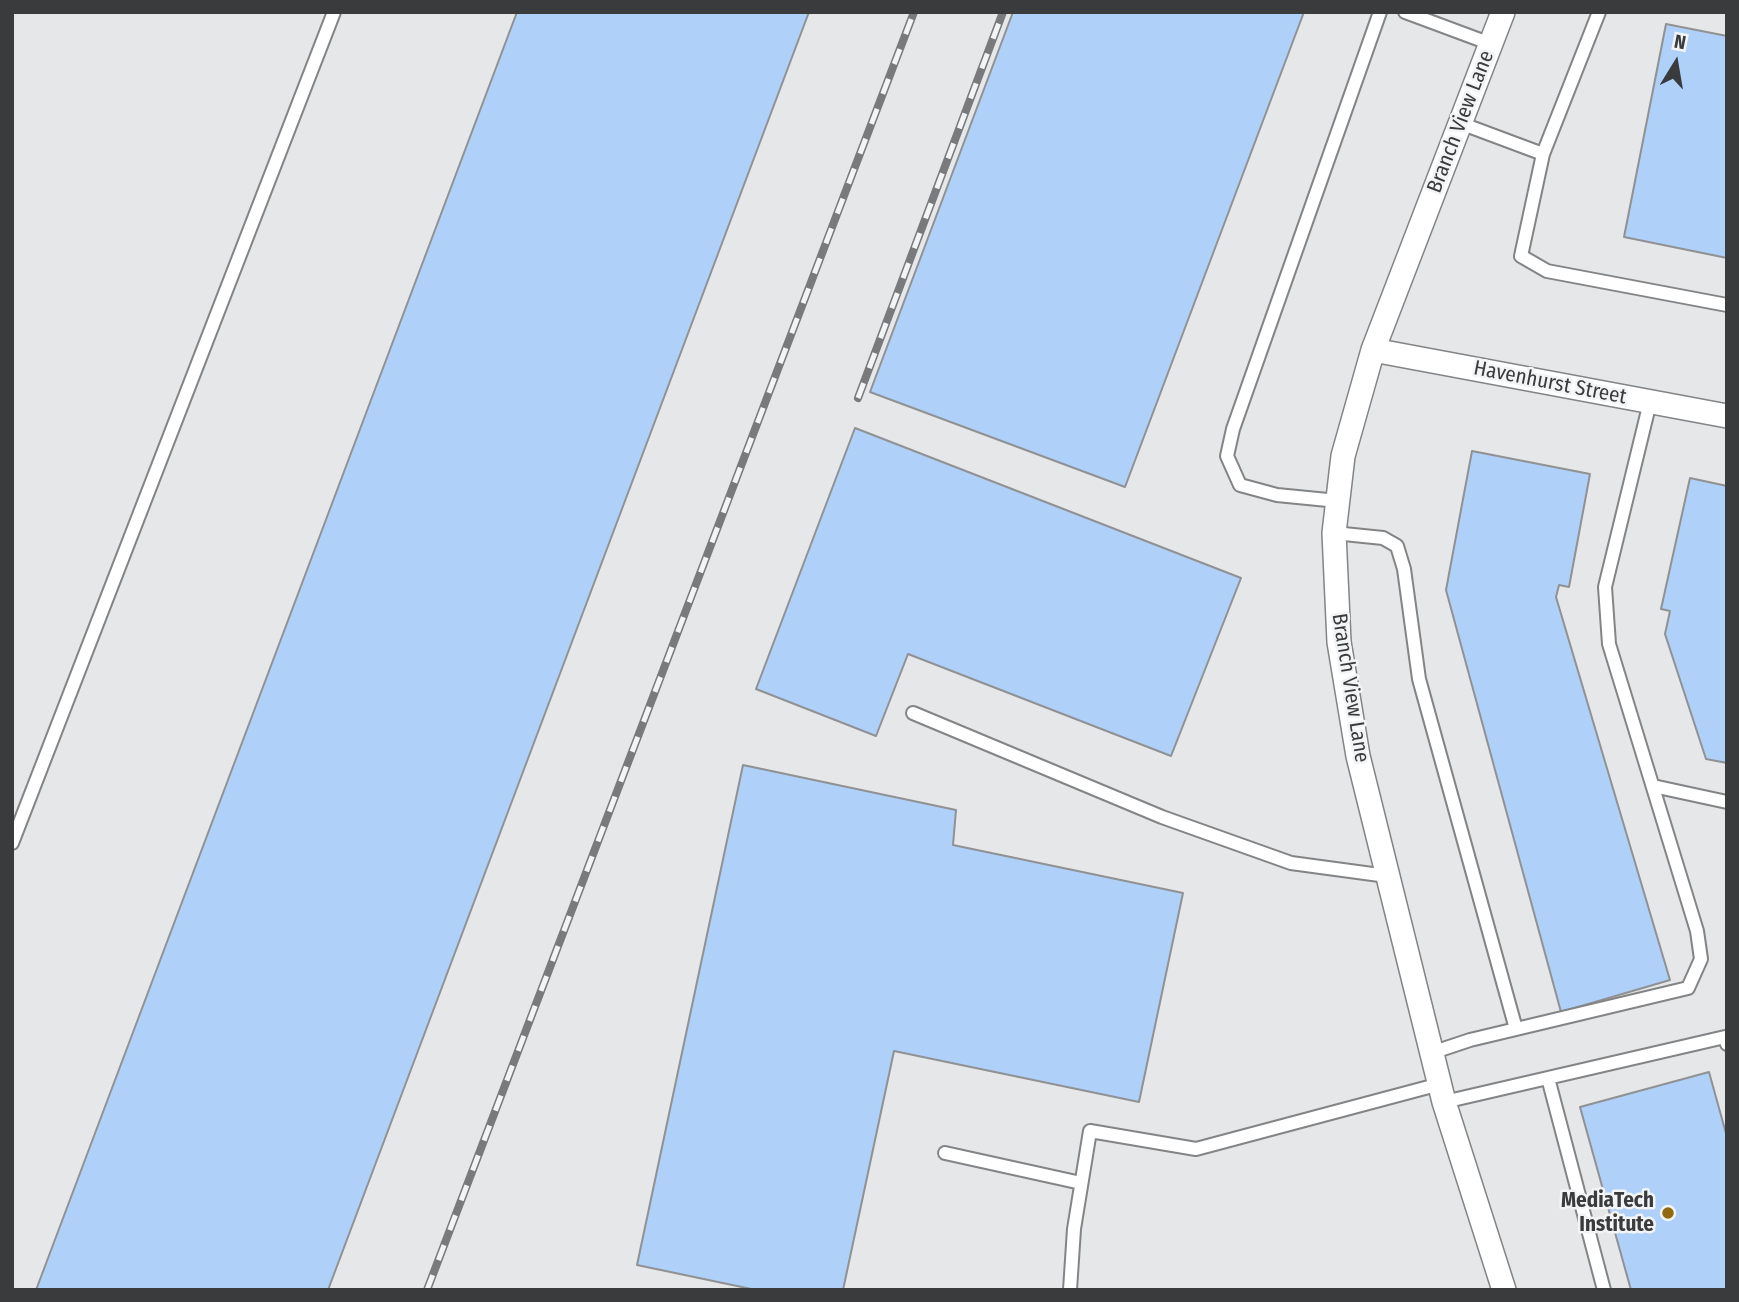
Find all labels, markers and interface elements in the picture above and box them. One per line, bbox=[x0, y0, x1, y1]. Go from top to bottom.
north arrow bbox=[1641, 28, 1711, 98]
text: N bbox=[1672, 30, 1688, 54]
street label: Branch View Lane bbox=[1422, 47, 1500, 197]
street label: Havenhurst Street bbox=[1472, 356, 1628, 410]
street label: Branch View Lane bbox=[1326, 612, 1374, 764]
place label: MediaTech Institute bbox=[1561, 1188, 1654, 1238]
marker: MediaTech Institute bbox=[1660, 1205, 1676, 1221]

